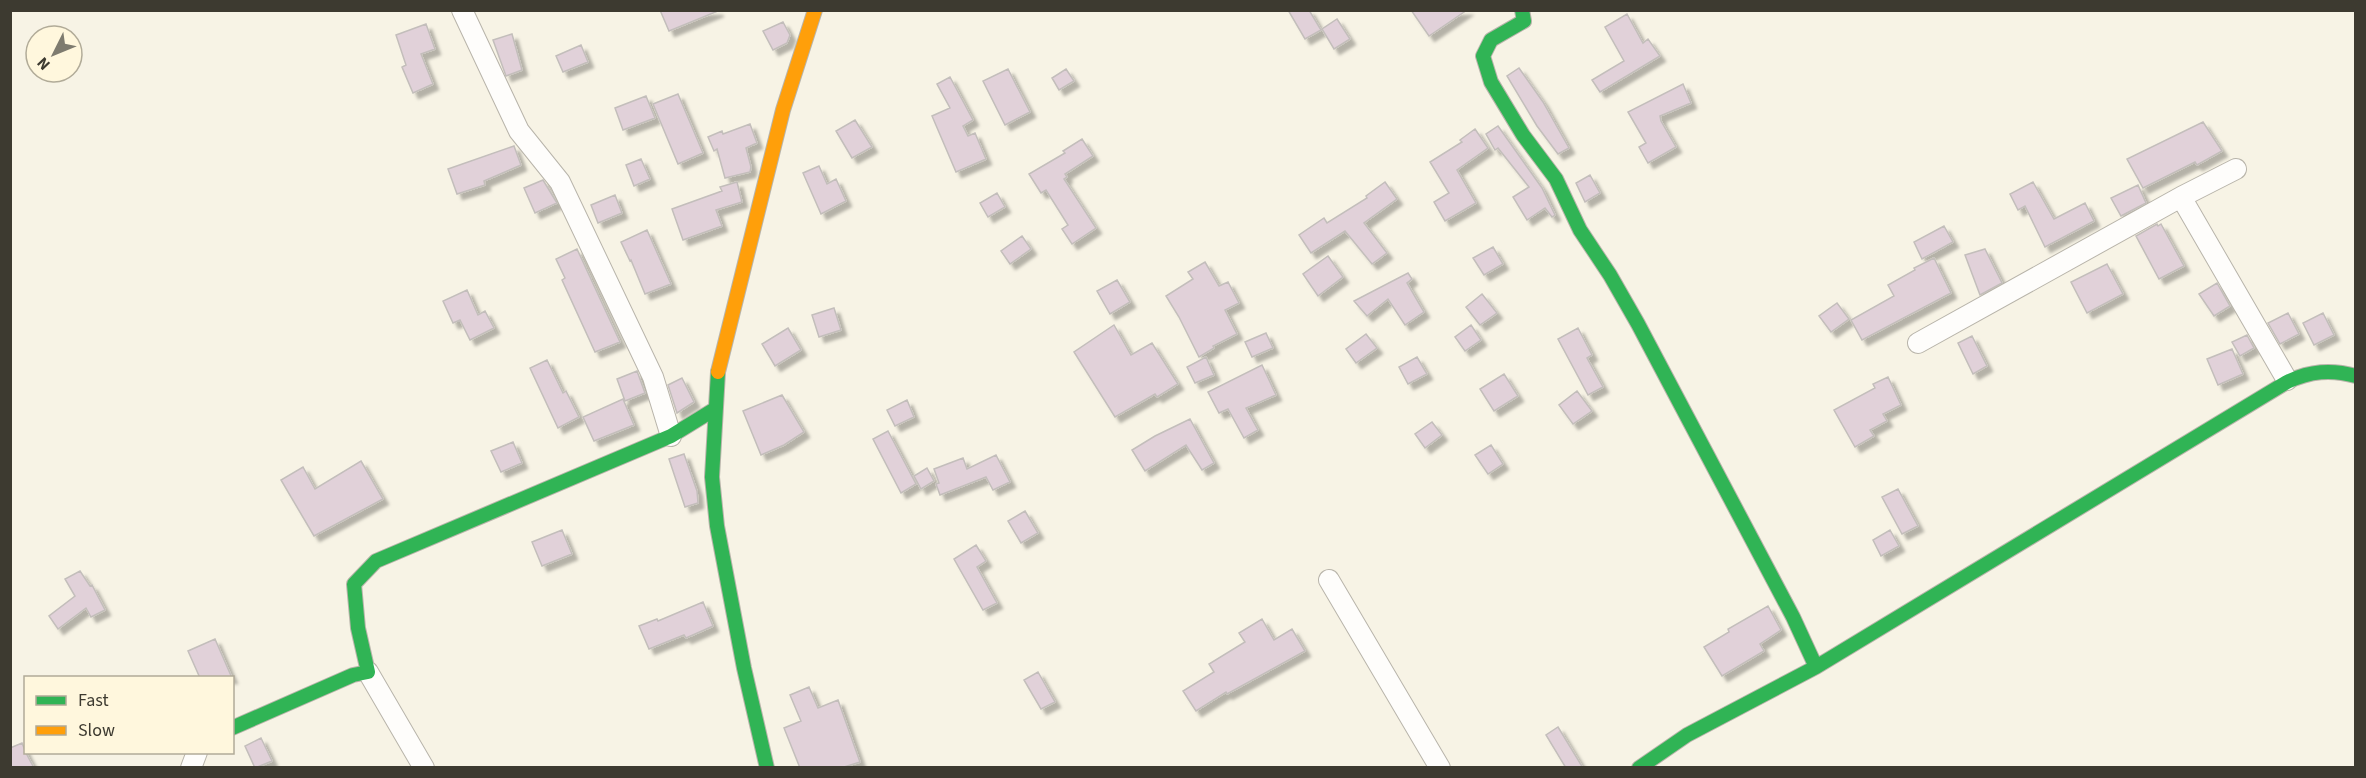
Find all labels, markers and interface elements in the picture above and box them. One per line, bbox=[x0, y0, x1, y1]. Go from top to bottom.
north arrow bbox=[24, 24, 84, 84]
text: N bbox=[32, 52, 55, 75]
legend bbox=[24, 676, 234, 754]
text: Fast bbox=[78, 688, 109, 713]
text: Slow bbox=[78, 718, 115, 743]

